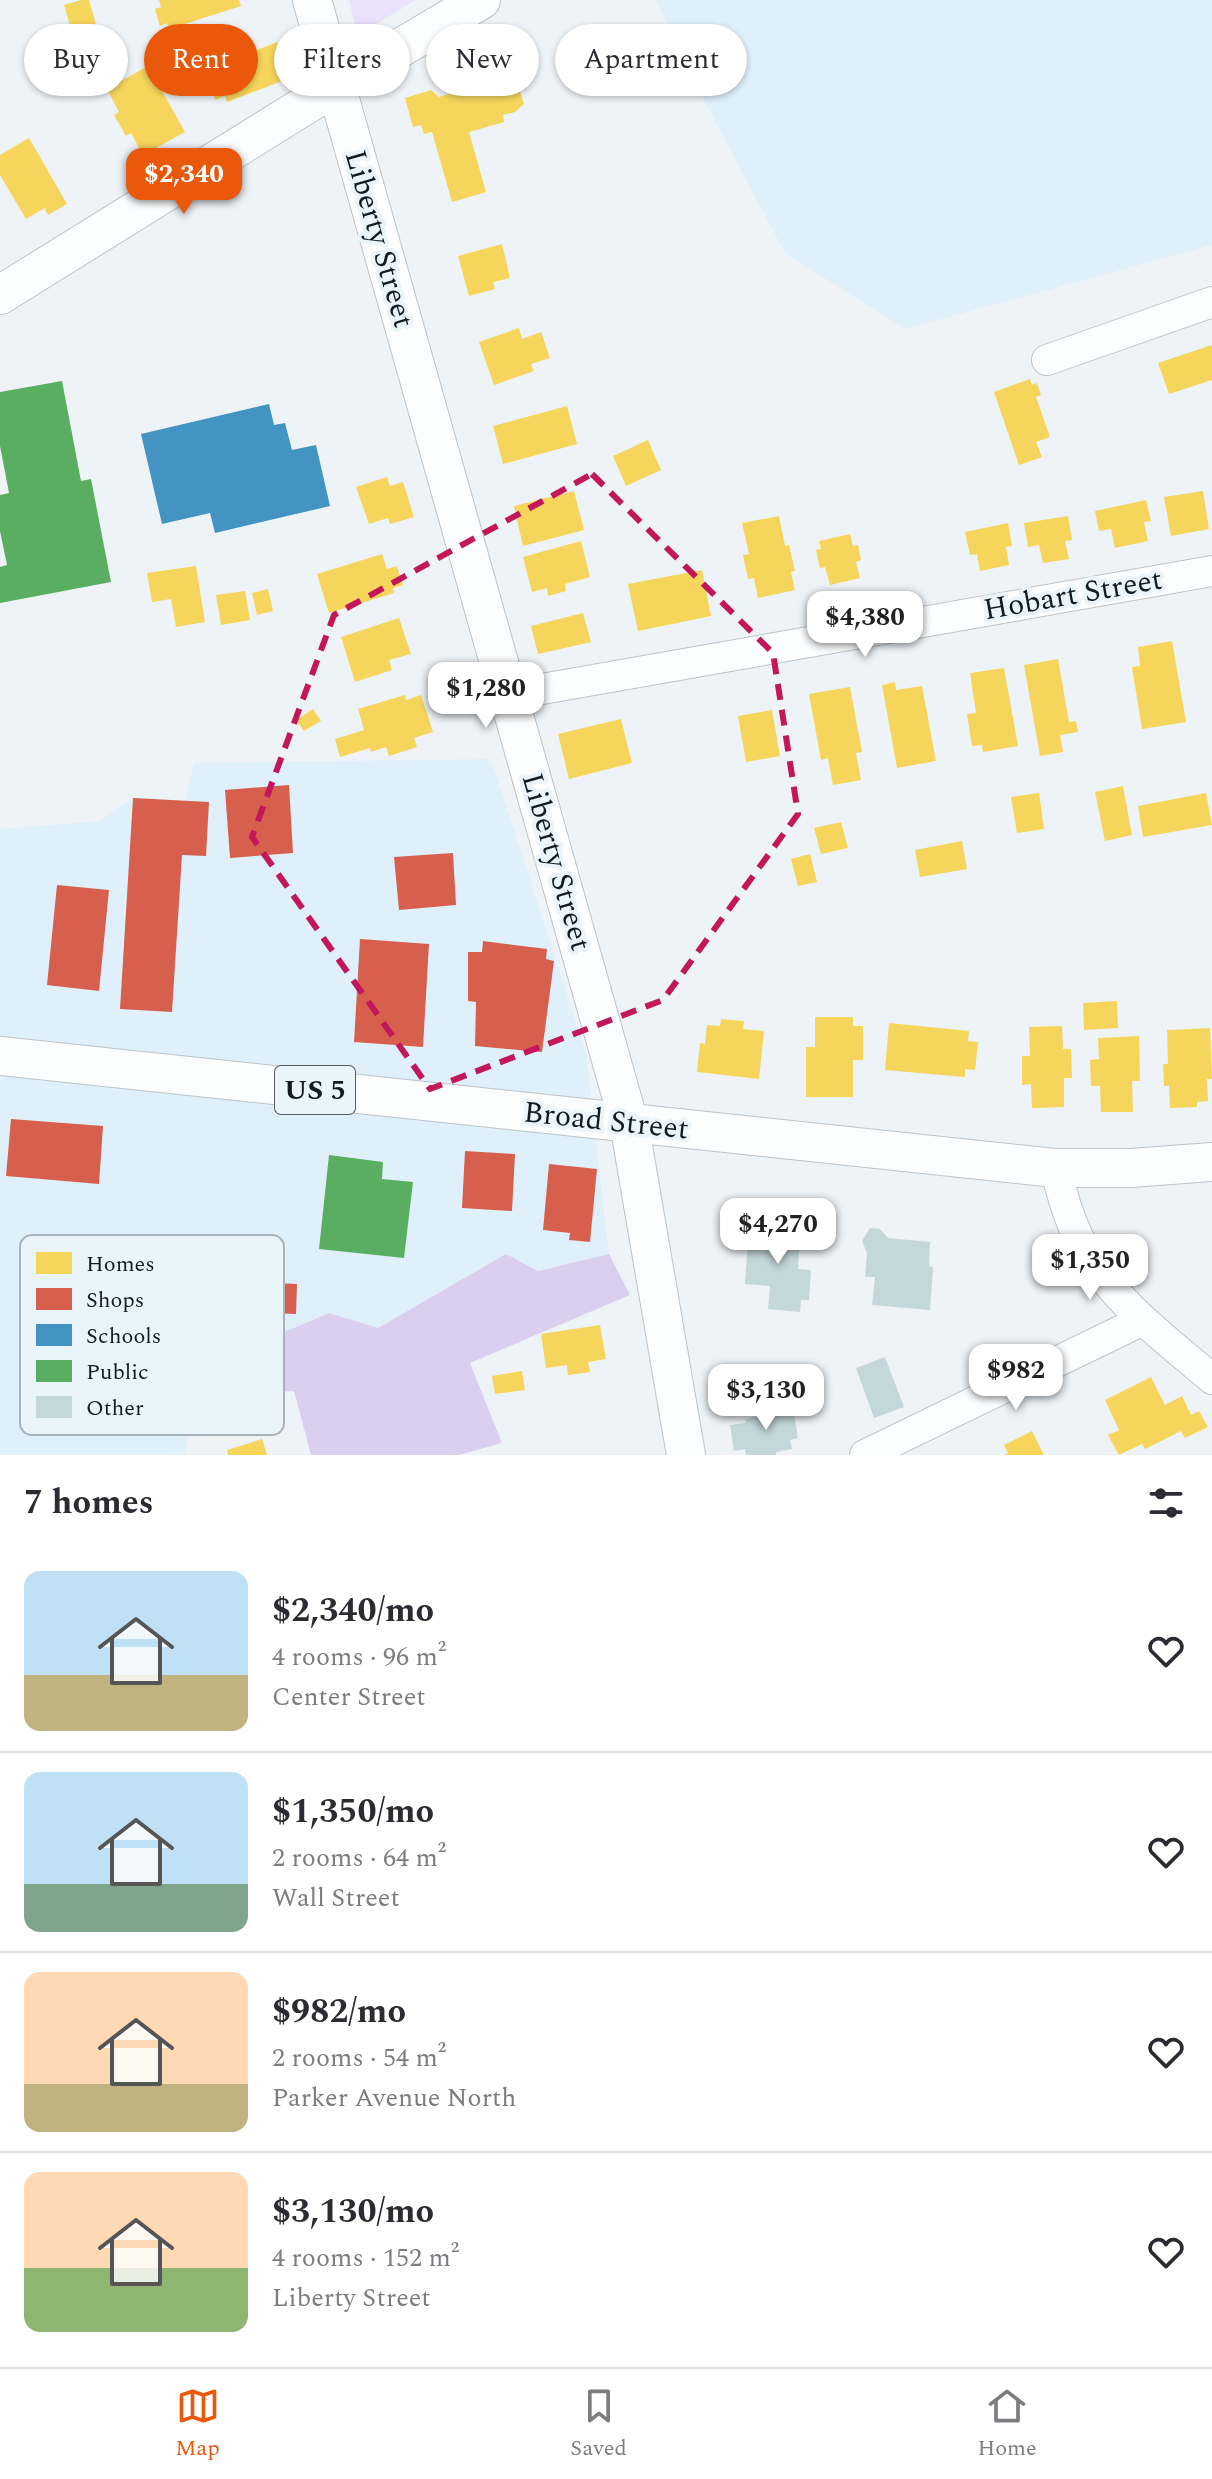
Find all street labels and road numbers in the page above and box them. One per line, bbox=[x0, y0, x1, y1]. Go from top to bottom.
street label: Liberty Street bbox=[332, 145, 426, 333]
street label: Hobart Street bbox=[980, 557, 1166, 633]
street label: Liberty Street bbox=[509, 768, 603, 956]
road number: US 5 bbox=[275, 1066, 355, 1114]
street label: Broad Street bbox=[521, 1089, 691, 1153]

